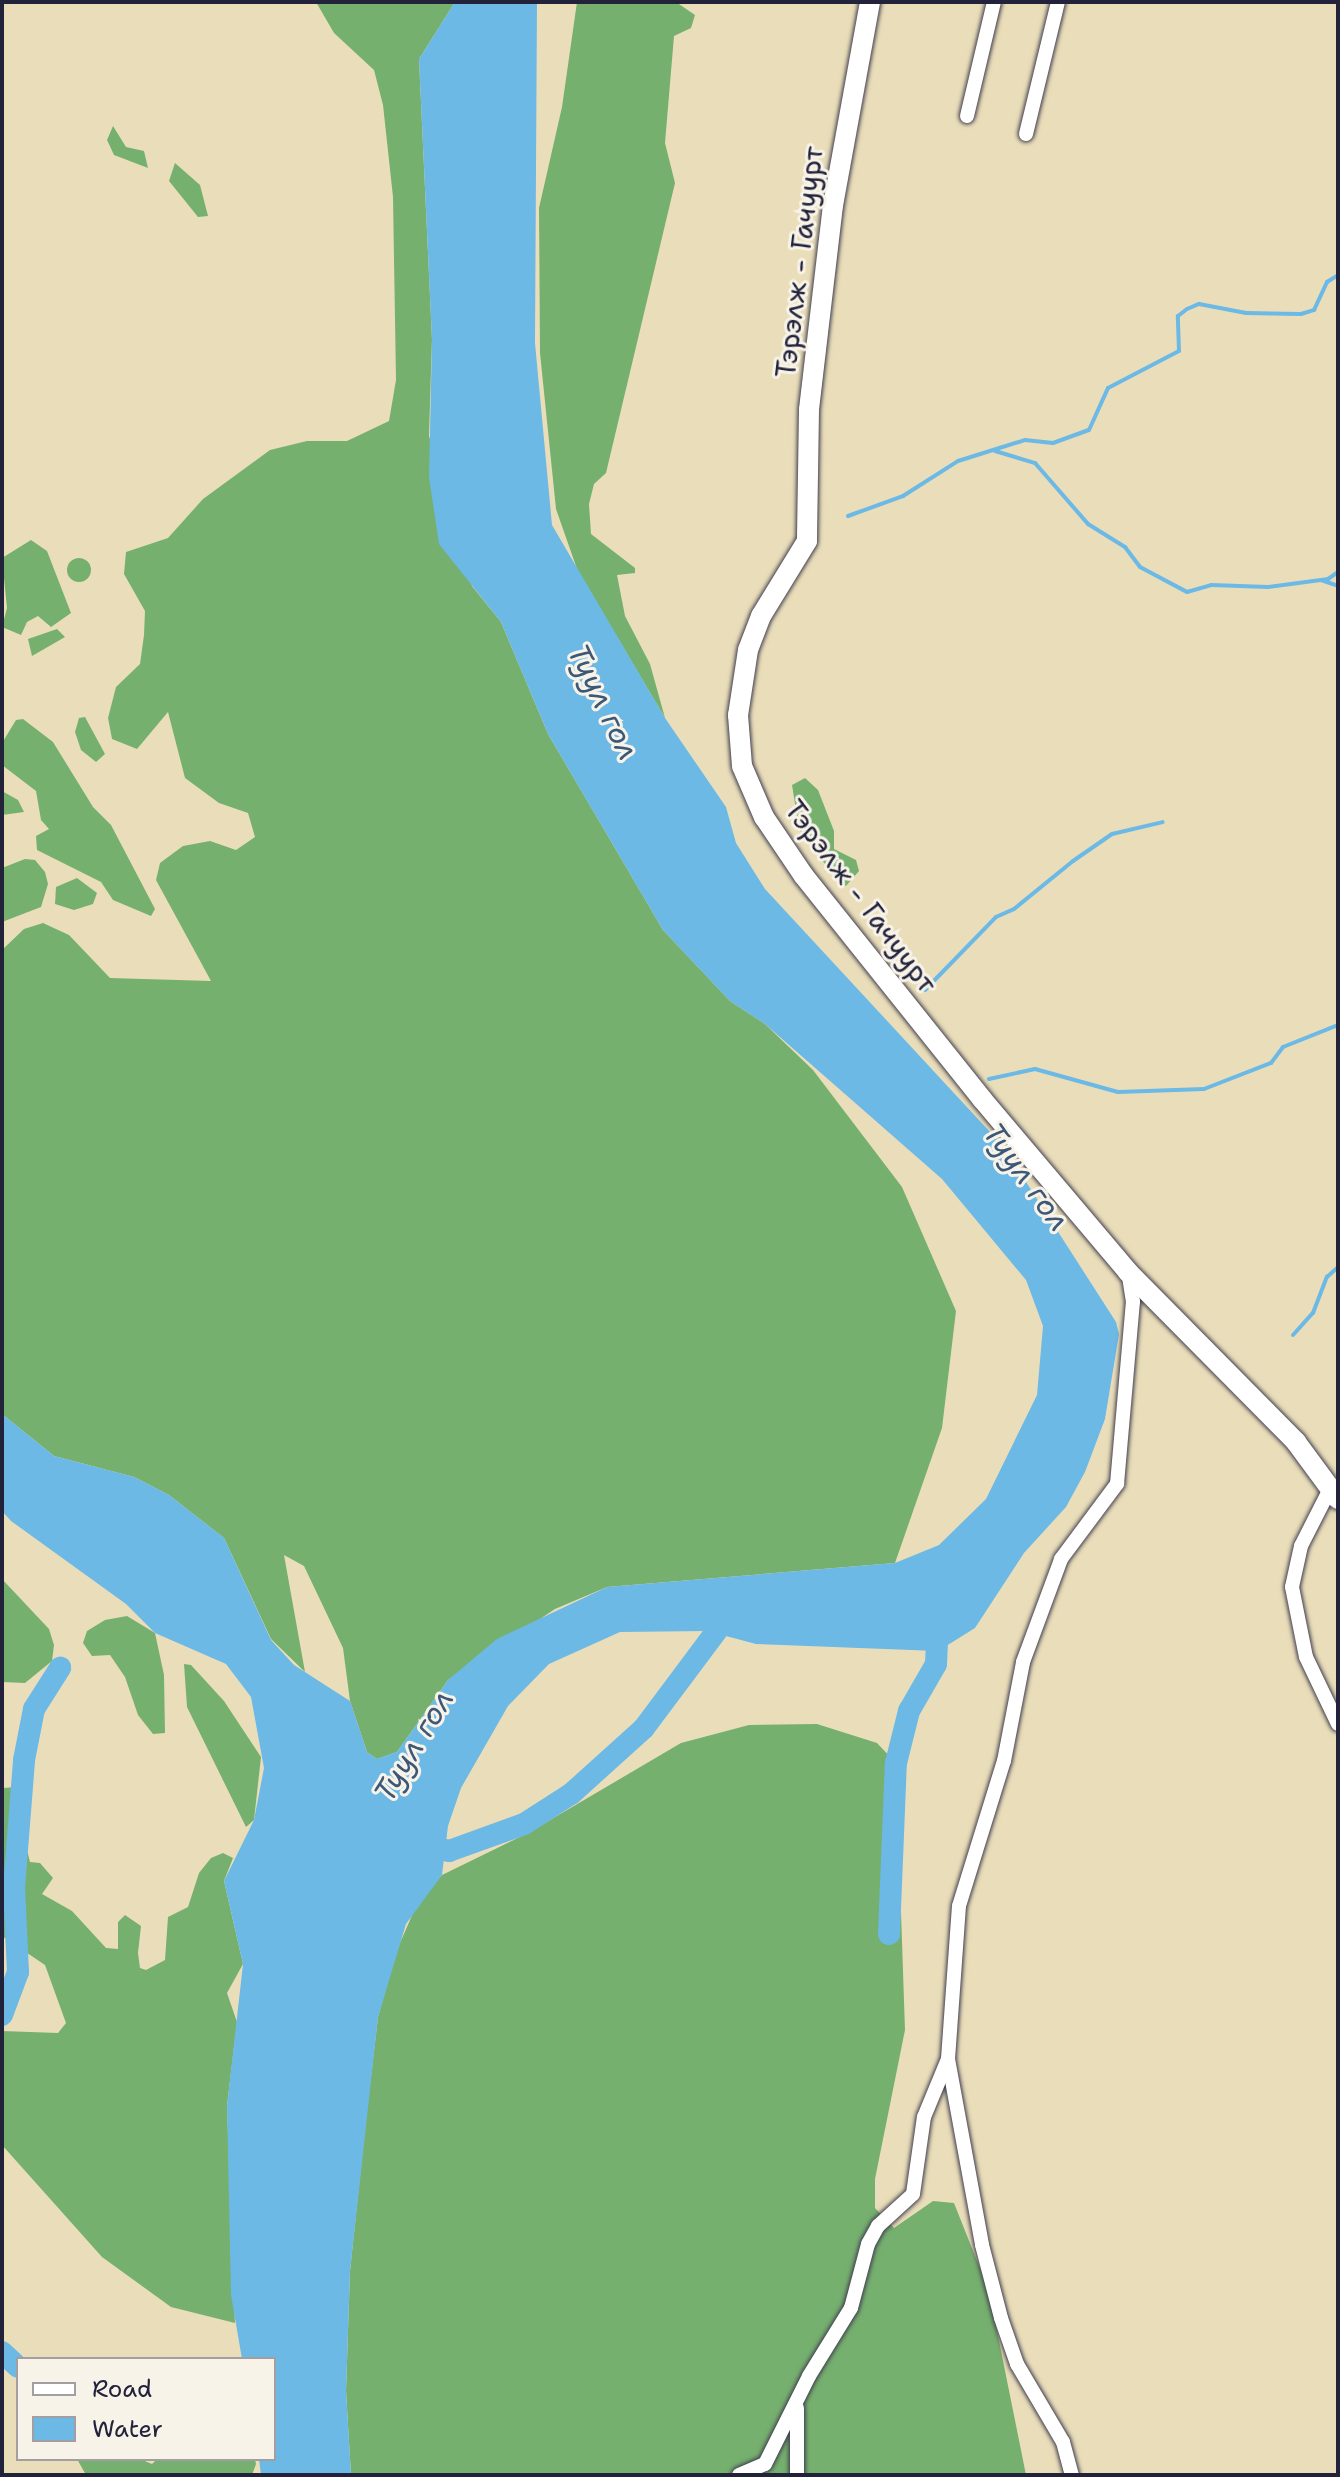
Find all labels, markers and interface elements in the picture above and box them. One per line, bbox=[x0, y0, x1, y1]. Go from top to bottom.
street label: Тэрэлж - Гачуурт bbox=[768, 144, 830, 380]
water label: Туул гол bbox=[560, 638, 646, 766]
street label: Тэрэлж - Гачуурт bbox=[778, 793, 944, 999]
water label: Туул гол bbox=[975, 1116, 1077, 1238]
water label: Туул гол bbox=[367, 1684, 461, 1808]
legend bbox=[16, 2357, 276, 2461]
text: Road bbox=[92, 2373, 152, 2405]
text: Water bbox=[92, 2413, 163, 2445]

